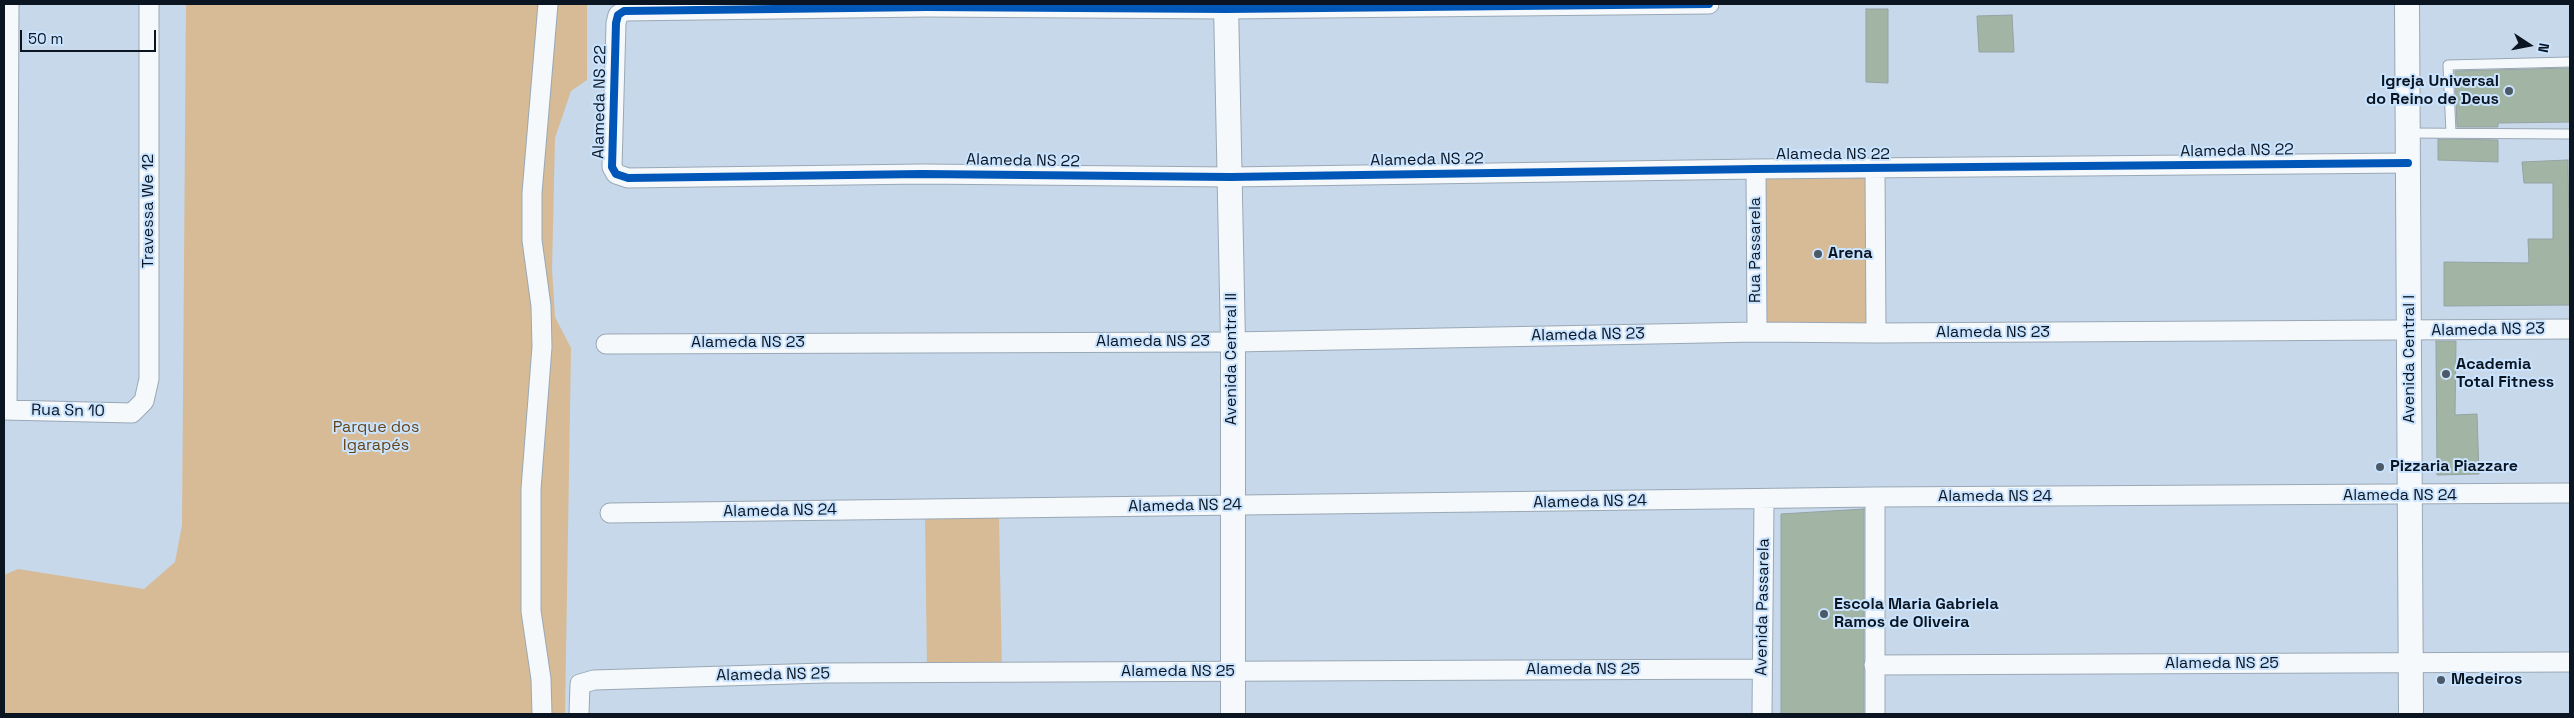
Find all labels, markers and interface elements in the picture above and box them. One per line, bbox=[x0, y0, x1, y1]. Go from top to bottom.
scale bar bbox=[22, 20, 159, 52]
north arrow bbox=[2504, 20, 2554, 70]
text: 50 m bbox=[28, 29, 63, 48]
text: N bbox=[2534, 42, 2553, 54]
street label: Alameda NS 22 bbox=[589, 45, 611, 159]
place label: Igreja Universal do Reino de Deus bbox=[2366, 72, 2499, 110]
marker: Igreja Universal do Reino de Deus bbox=[2503, 85, 2515, 97]
street label: Alameda NS 22 bbox=[2180, 140, 2294, 162]
street label: Alameda NS 22 bbox=[1776, 145, 1890, 165]
street label: Alameda NS 22 bbox=[1370, 149, 1484, 171]
street label: Alameda NS 22 bbox=[966, 150, 1080, 172]
street label: Travessa We 12 bbox=[139, 154, 159, 268]
street label: Rua Passarela bbox=[1746, 197, 1766, 303]
place label: Arena bbox=[1828, 244, 1873, 264]
marker: Arena bbox=[1812, 248, 1824, 260]
street label: Avenida Central II bbox=[1222, 293, 1242, 425]
street label: Avenida Central I bbox=[2400, 295, 2420, 423]
street label: Alameda NS 23 bbox=[2431, 319, 2545, 341]
street label: Alameda NS 23 bbox=[1936, 323, 2050, 343]
street label: Alameda NS 23 bbox=[1531, 324, 1645, 346]
street label: Alameda NS 23 bbox=[1096, 332, 1210, 352]
street label: Alameda NS 23 bbox=[691, 333, 805, 353]
place label: Academia Total Fitness bbox=[2456, 355, 2554, 393]
marker: Academia Total Fitness bbox=[2440, 368, 2452, 380]
street label: Rua Sn 10 bbox=[31, 401, 105, 421]
park label: Parque dos Igarapés bbox=[333, 418, 419, 456]
place label: Pizzaria Piazzare bbox=[2390, 457, 2518, 477]
marker: Pizzaria Piazzare bbox=[2374, 461, 2386, 473]
street label: Alameda NS 24 bbox=[2343, 486, 2457, 506]
street label: Alameda NS 24 bbox=[1938, 487, 2052, 507]
street label: Alameda NS 24 bbox=[1533, 491, 1647, 513]
street label: Alameda NS 24 bbox=[1128, 495, 1242, 517]
street label: Alameda NS 24 bbox=[723, 500, 837, 522]
street label: Avenida Passarela bbox=[1752, 538, 1774, 676]
place label: Escola Maria Gabriela Ramos de Oliveira bbox=[1834, 595, 1999, 633]
marker: Escola Maria Gabriela Ramos de Oliveira bbox=[1818, 608, 1830, 620]
street label: Alameda NS 25 bbox=[2165, 654, 2279, 674]
street label: Alameda NS 25 bbox=[1526, 660, 1640, 680]
street label: Alameda NS 25 bbox=[1121, 662, 1235, 682]
street label: Alameda NS 25 bbox=[716, 664, 830, 686]
place label: Medeiros bbox=[2451, 670, 2522, 690]
marker: Medeiros bbox=[2435, 674, 2447, 686]

